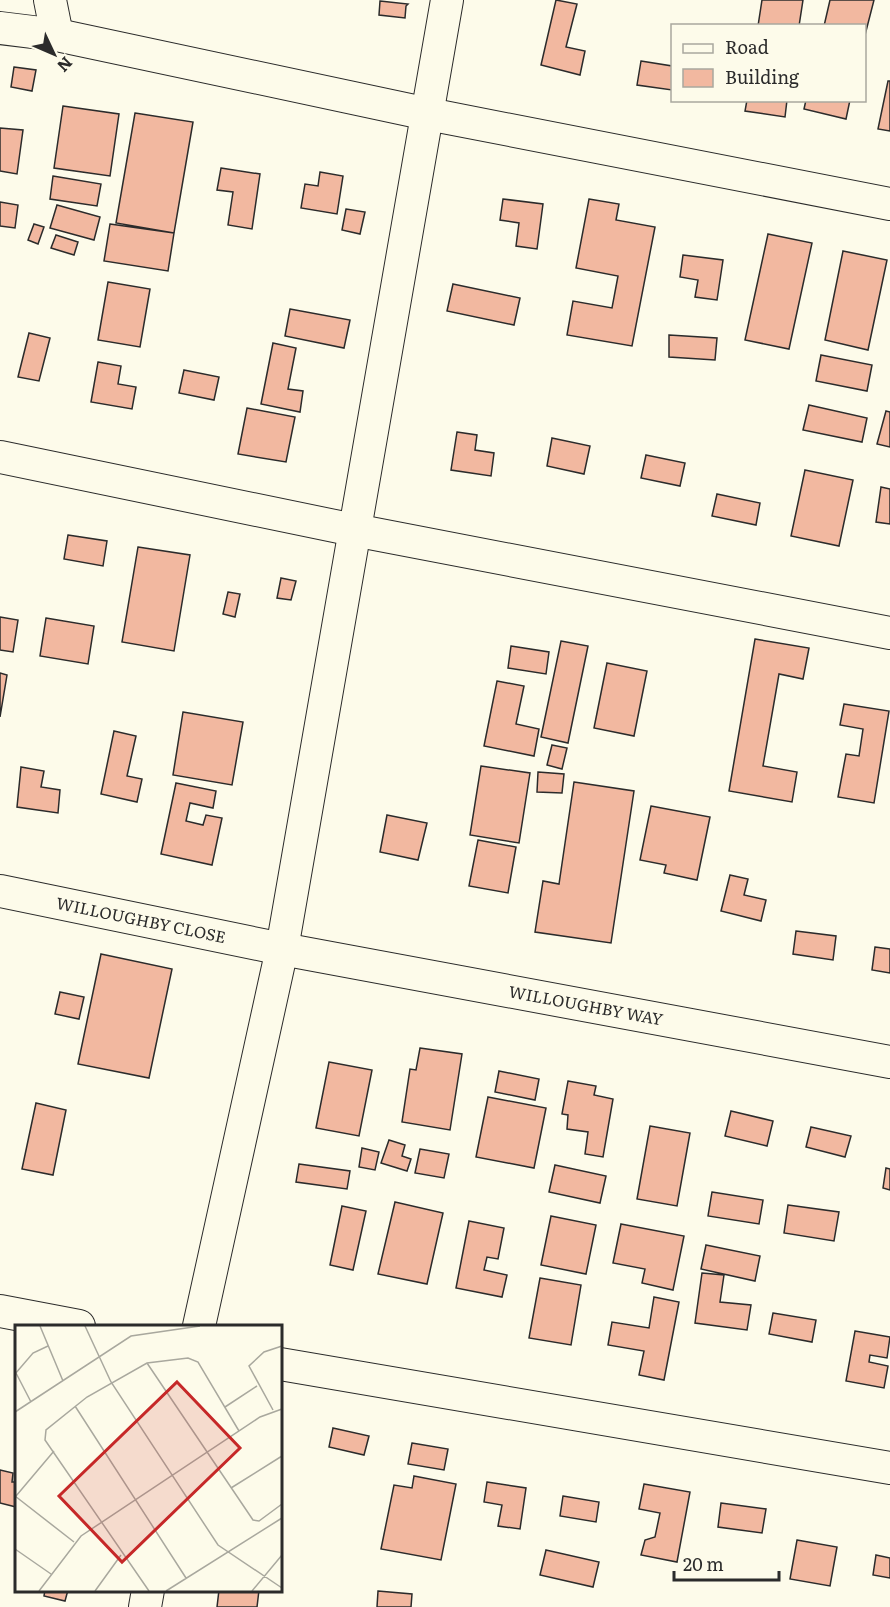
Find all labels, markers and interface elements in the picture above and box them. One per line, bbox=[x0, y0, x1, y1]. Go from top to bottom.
north arrow bbox=[24, 24, 84, 84]
legend bbox=[671, 24, 866, 102]
text: Road bbox=[725, 33, 769, 60]
text: N bbox=[52, 52, 79, 78]
text: Building bbox=[725, 63, 800, 90]
street label: WILLOUGHBY CLOSE bbox=[54, 890, 228, 948]
street label: WILLOUGHBY WAY bbox=[507, 978, 666, 1031]
inset map bbox=[15, 1325, 282, 1592]
scale bar bbox=[674, 1544, 779, 1582]
text: 20 m bbox=[683, 1550, 724, 1577]

